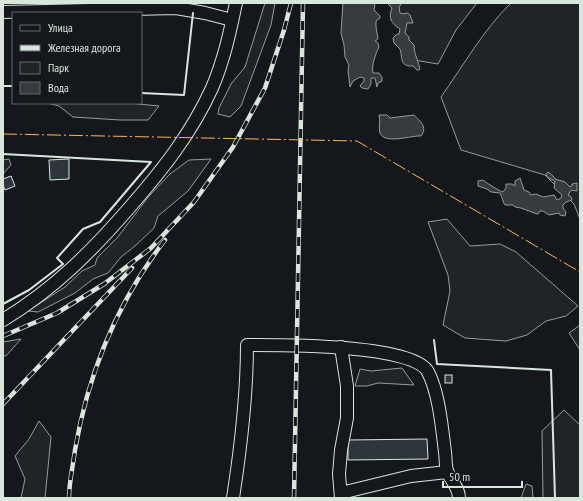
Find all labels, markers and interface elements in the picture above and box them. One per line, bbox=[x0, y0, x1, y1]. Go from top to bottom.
legend bbox=[12, 12, 142, 104]
text: Улица bbox=[48, 20, 73, 35]
text: Железная дорога bbox=[47, 40, 121, 55]
text: Парк bbox=[48, 60, 69, 75]
text: Вода bbox=[48, 80, 69, 95]
scale bar bbox=[443, 463, 522, 489]
text: 50 m bbox=[449, 469, 470, 484]

